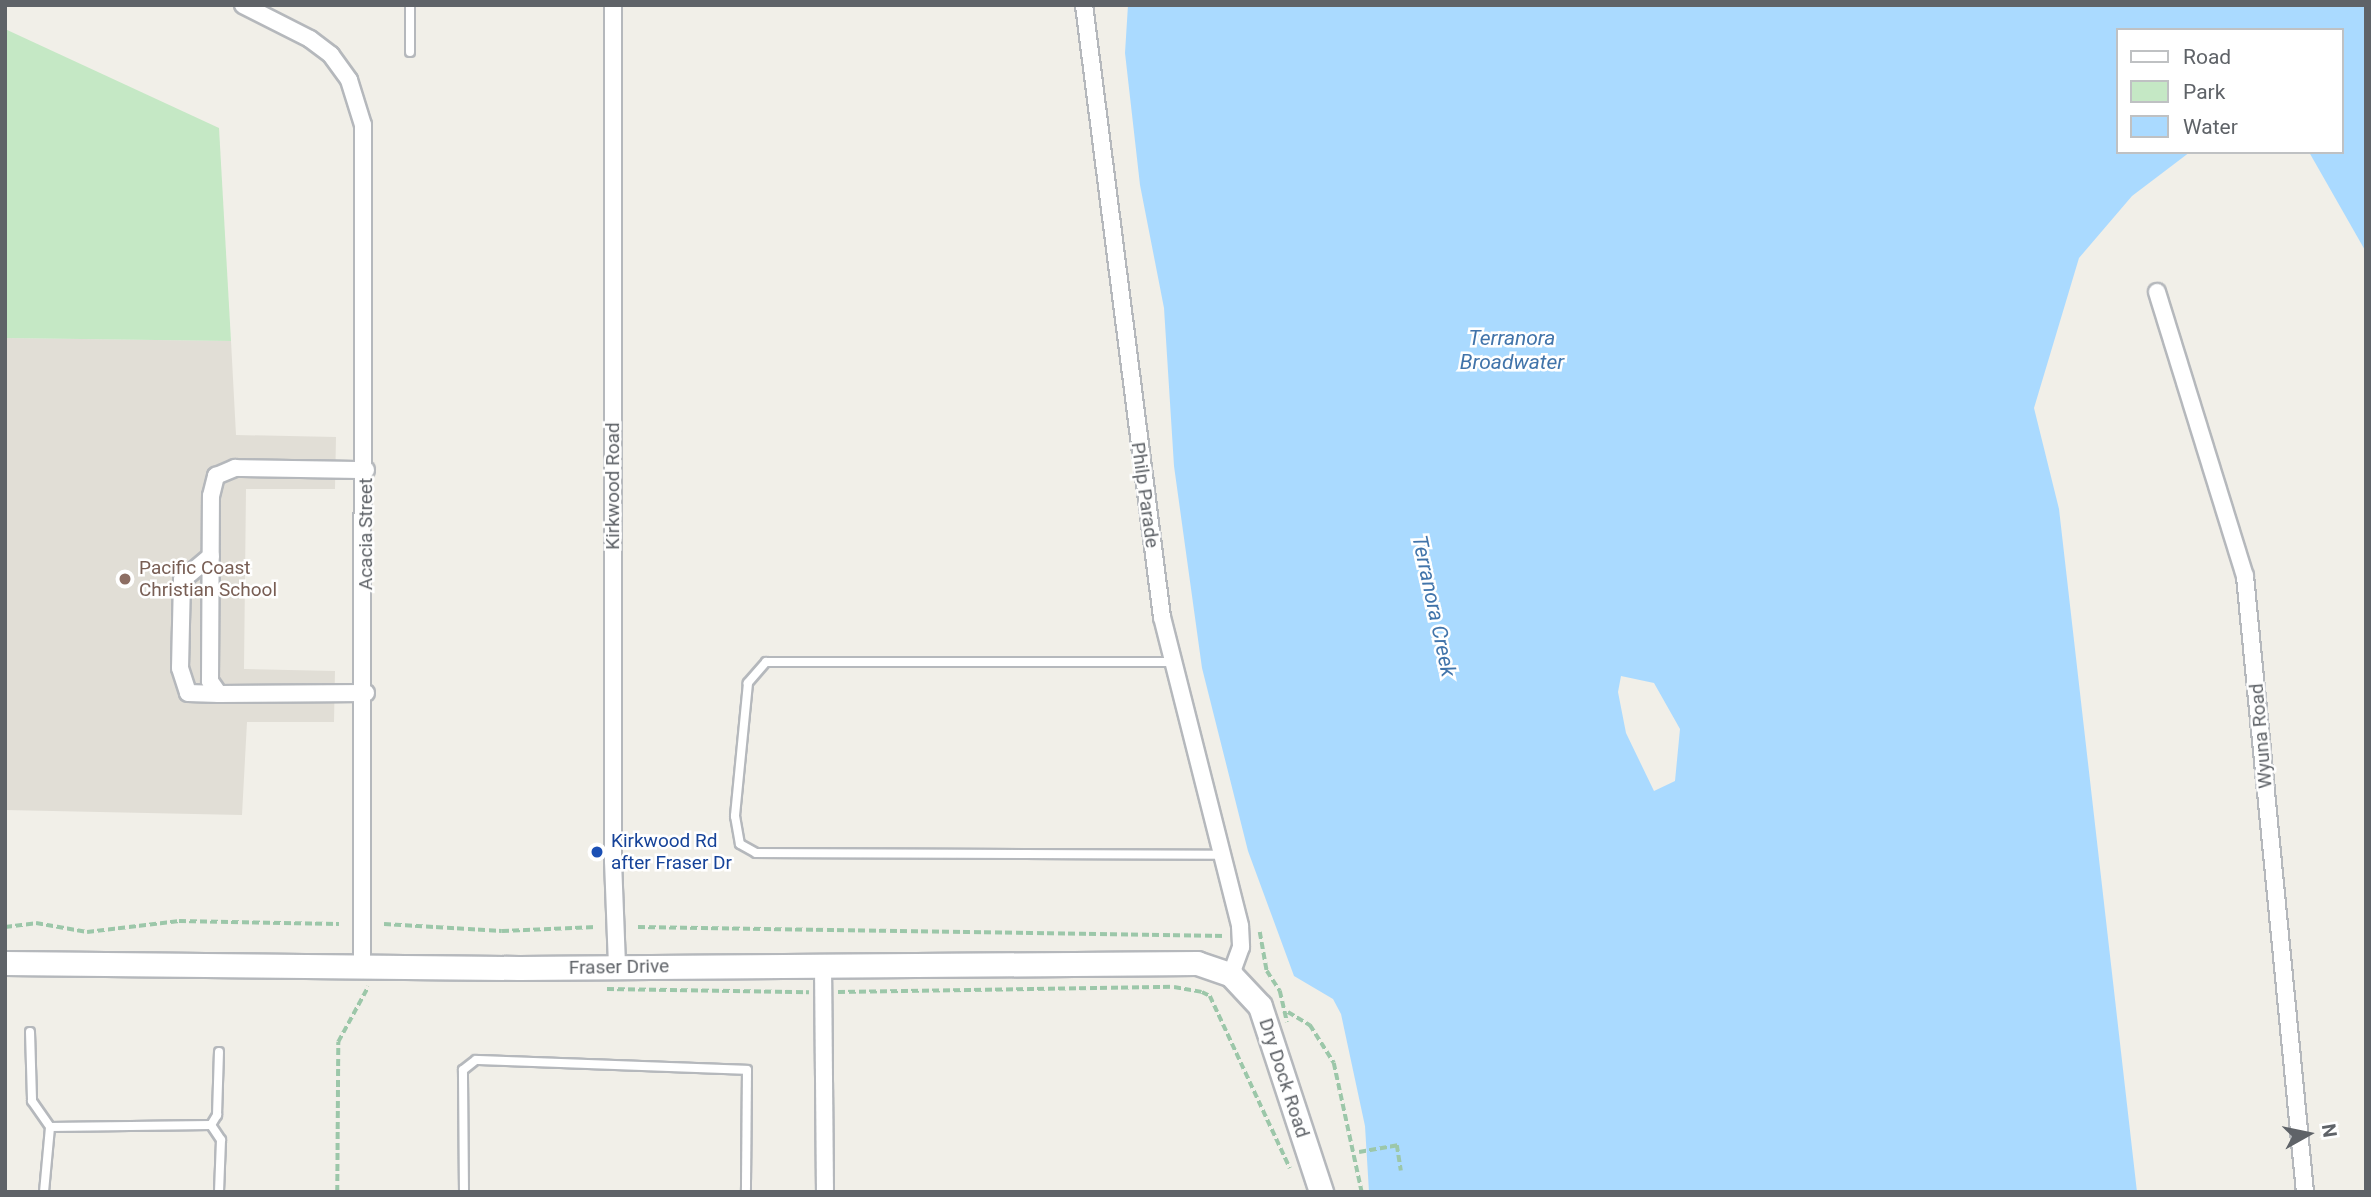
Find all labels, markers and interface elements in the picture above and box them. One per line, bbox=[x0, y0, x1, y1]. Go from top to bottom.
legend bbox=[2116, 28, 2343, 154]
text: Road bbox=[2183, 45, 2231, 69]
text: Park bbox=[2183, 80, 2225, 104]
text: Water bbox=[2183, 115, 2238, 139]
water label: Terranora Broadwater bbox=[1460, 325, 1564, 375]
street label: Kirkwood Road bbox=[602, 422, 624, 550]
street label: Philp Parade bbox=[1126, 441, 1164, 549]
street label: Acacia Street bbox=[355, 478, 377, 590]
water label: Terranora Creek bbox=[1407, 533, 1461, 679]
place label: Pacific Coast Christian School bbox=[139, 557, 277, 601]
marker: Pacific Coast Christian School bbox=[117, 571, 133, 587]
street label: Wyuna Road bbox=[2245, 682, 2277, 790]
place label: Kirkwood Rd after Fraser Dr bbox=[611, 830, 732, 874]
marker: Kirkwood Rd after Fraser Dr bbox=[589, 844, 605, 860]
street label: Fraser Drive bbox=[569, 955, 669, 979]
street label: Dry Dock Road bbox=[1254, 1016, 1314, 1140]
north arrow bbox=[2273, 1099, 2343, 1169]
text: N bbox=[2317, 1122, 2342, 1139]

